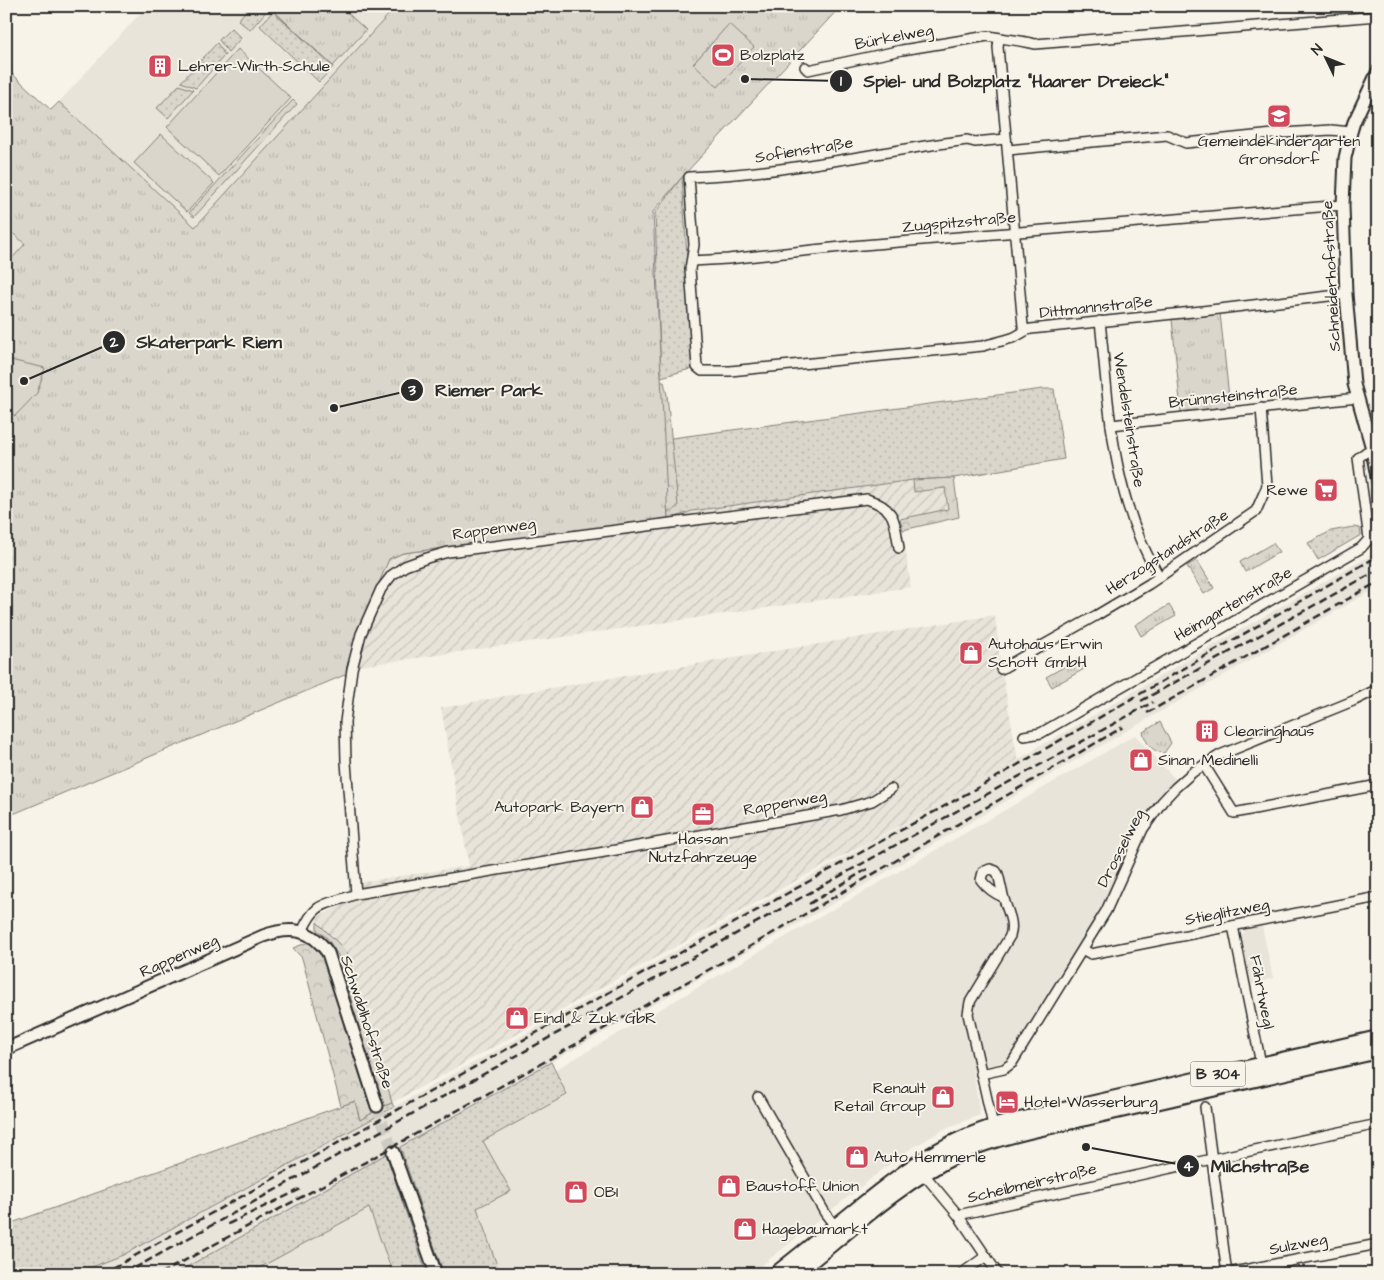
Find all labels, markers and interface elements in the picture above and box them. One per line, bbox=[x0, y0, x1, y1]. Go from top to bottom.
street label: Bürkelweg bbox=[853, 19, 935, 56]
north arrow bbox=[1302, 32, 1352, 82]
text: N bbox=[1307, 40, 1328, 60]
sports icon: Bolzplatz bbox=[710, 42, 736, 68]
place label: Bolzplatz bbox=[740, 44, 805, 66]
building icon: Lehrer-Wirth-Schule bbox=[147, 53, 173, 79]
place label: Lehrer-Wirth-Schule bbox=[178, 55, 331, 77]
callout: Spiel- und Bolzplatz "Haarer Dreieck" bbox=[828, 64, 1178, 97]
text: Spiel- und Bolzplatz "Haarer Dreieck" bbox=[862, 69, 1169, 94]
text: 1 bbox=[840, 71, 842, 92]
school or university icon: Gemeindekindergarten Gronsdorf bbox=[1266, 103, 1292, 129]
place label: Gemeindekindergarten Gronsdorf bbox=[1198, 130, 1360, 170]
street label: Sofienstraße bbox=[753, 131, 855, 169]
street label: Schneiderhofstraße bbox=[1316, 200, 1346, 352]
street label: Zugspitzstraße bbox=[901, 206, 1017, 239]
street label: Dittmannstraße bbox=[1038, 290, 1154, 324]
callout: Skaterpark Riem bbox=[101, 325, 292, 358]
text: Skaterpark Riem bbox=[135, 330, 283, 355]
text: 2 bbox=[109, 332, 119, 353]
street label: Wendelsteinstraße bbox=[1107, 351, 1151, 489]
callout: Riemer Park bbox=[400, 374, 553, 407]
text: Riemer Park bbox=[435, 378, 544, 403]
street label: Brünnsteinstraße bbox=[1168, 378, 1299, 414]
text: 3 bbox=[407, 380, 416, 401]
supermarket icon: Rewe bbox=[1313, 477, 1339, 503]
place label: Rewe bbox=[1266, 479, 1308, 501]
street label: Herzogstandstraße bbox=[1101, 504, 1234, 601]
street label: Rappenweg bbox=[451, 512, 537, 547]
street label: Heimgartenstraße bbox=[1170, 561, 1297, 648]
place label: Autohaus Erwin Schott GmbH bbox=[988, 633, 1102, 673]
shop icon: Autohaus Erwin Schott GmbH bbox=[958, 640, 984, 666]
building icon: Clearinghaus bbox=[1194, 718, 1220, 744]
place label: Clearinghaus bbox=[1224, 720, 1314, 743]
shop icon: Sinan Medinelli bbox=[1128, 747, 1154, 773]
place label: Sinan Medinelli bbox=[1158, 749, 1258, 771]
street label: Rappenweg bbox=[742, 785, 828, 822]
shop icon: Autopark Bayern bbox=[629, 794, 655, 820]
place label: Autopark Bayern bbox=[494, 796, 624, 819]
office icon: Hassan Nutzfahrzeuge bbox=[690, 801, 716, 827]
street label: Drosselweg bbox=[1092, 805, 1151, 891]
place label: Hassan Nutzfahrzeuge bbox=[649, 828, 758, 869]
street label: Stieglitzweg bbox=[1183, 893, 1271, 932]
street label: Rappenweg bbox=[136, 929, 222, 984]
street label: Schwablhofstraße bbox=[335, 953, 399, 1092]
street label: Fährtwegl bbox=[1243, 953, 1280, 1031]
shop icon: Eindl & Zuk GbR bbox=[504, 1005, 530, 1031]
place label: Eindl & Zuk GbR bbox=[534, 1007, 657, 1029]
road number: B 304 bbox=[1190, 1062, 1246, 1086]
place label: Renault Retail Group bbox=[834, 1077, 927, 1117]
shop icon: Renault Retail Group bbox=[930, 1084, 956, 1110]
hotel icon: Hotel Wasserburg bbox=[994, 1089, 1020, 1115]
place label: Hotel Wasserburg bbox=[1024, 1091, 1158, 1114]
shop icon: Auto Hemmerle bbox=[844, 1144, 870, 1170]
place label: Auto Hemmerle bbox=[874, 1146, 987, 1168]
callout: Milchstraße bbox=[1176, 1150, 1319, 1183]
text: Milchstraße bbox=[1211, 1154, 1310, 1179]
text: 4 bbox=[1183, 1156, 1194, 1177]
street label: Scheibmeirstraße bbox=[965, 1157, 1099, 1209]
shop icon: Baustoff Union bbox=[716, 1173, 742, 1199]
place label: Baustoff Union bbox=[746, 1175, 859, 1197]
shop icon: OBI bbox=[563, 1179, 589, 1205]
place label: OBI bbox=[594, 1181, 619, 1203]
shop icon: Hagebaumarkt bbox=[732, 1216, 758, 1242]
place label: Hagebaumarkt bbox=[762, 1218, 868, 1241]
street label: Sulzweg bbox=[1267, 1228, 1329, 1261]

